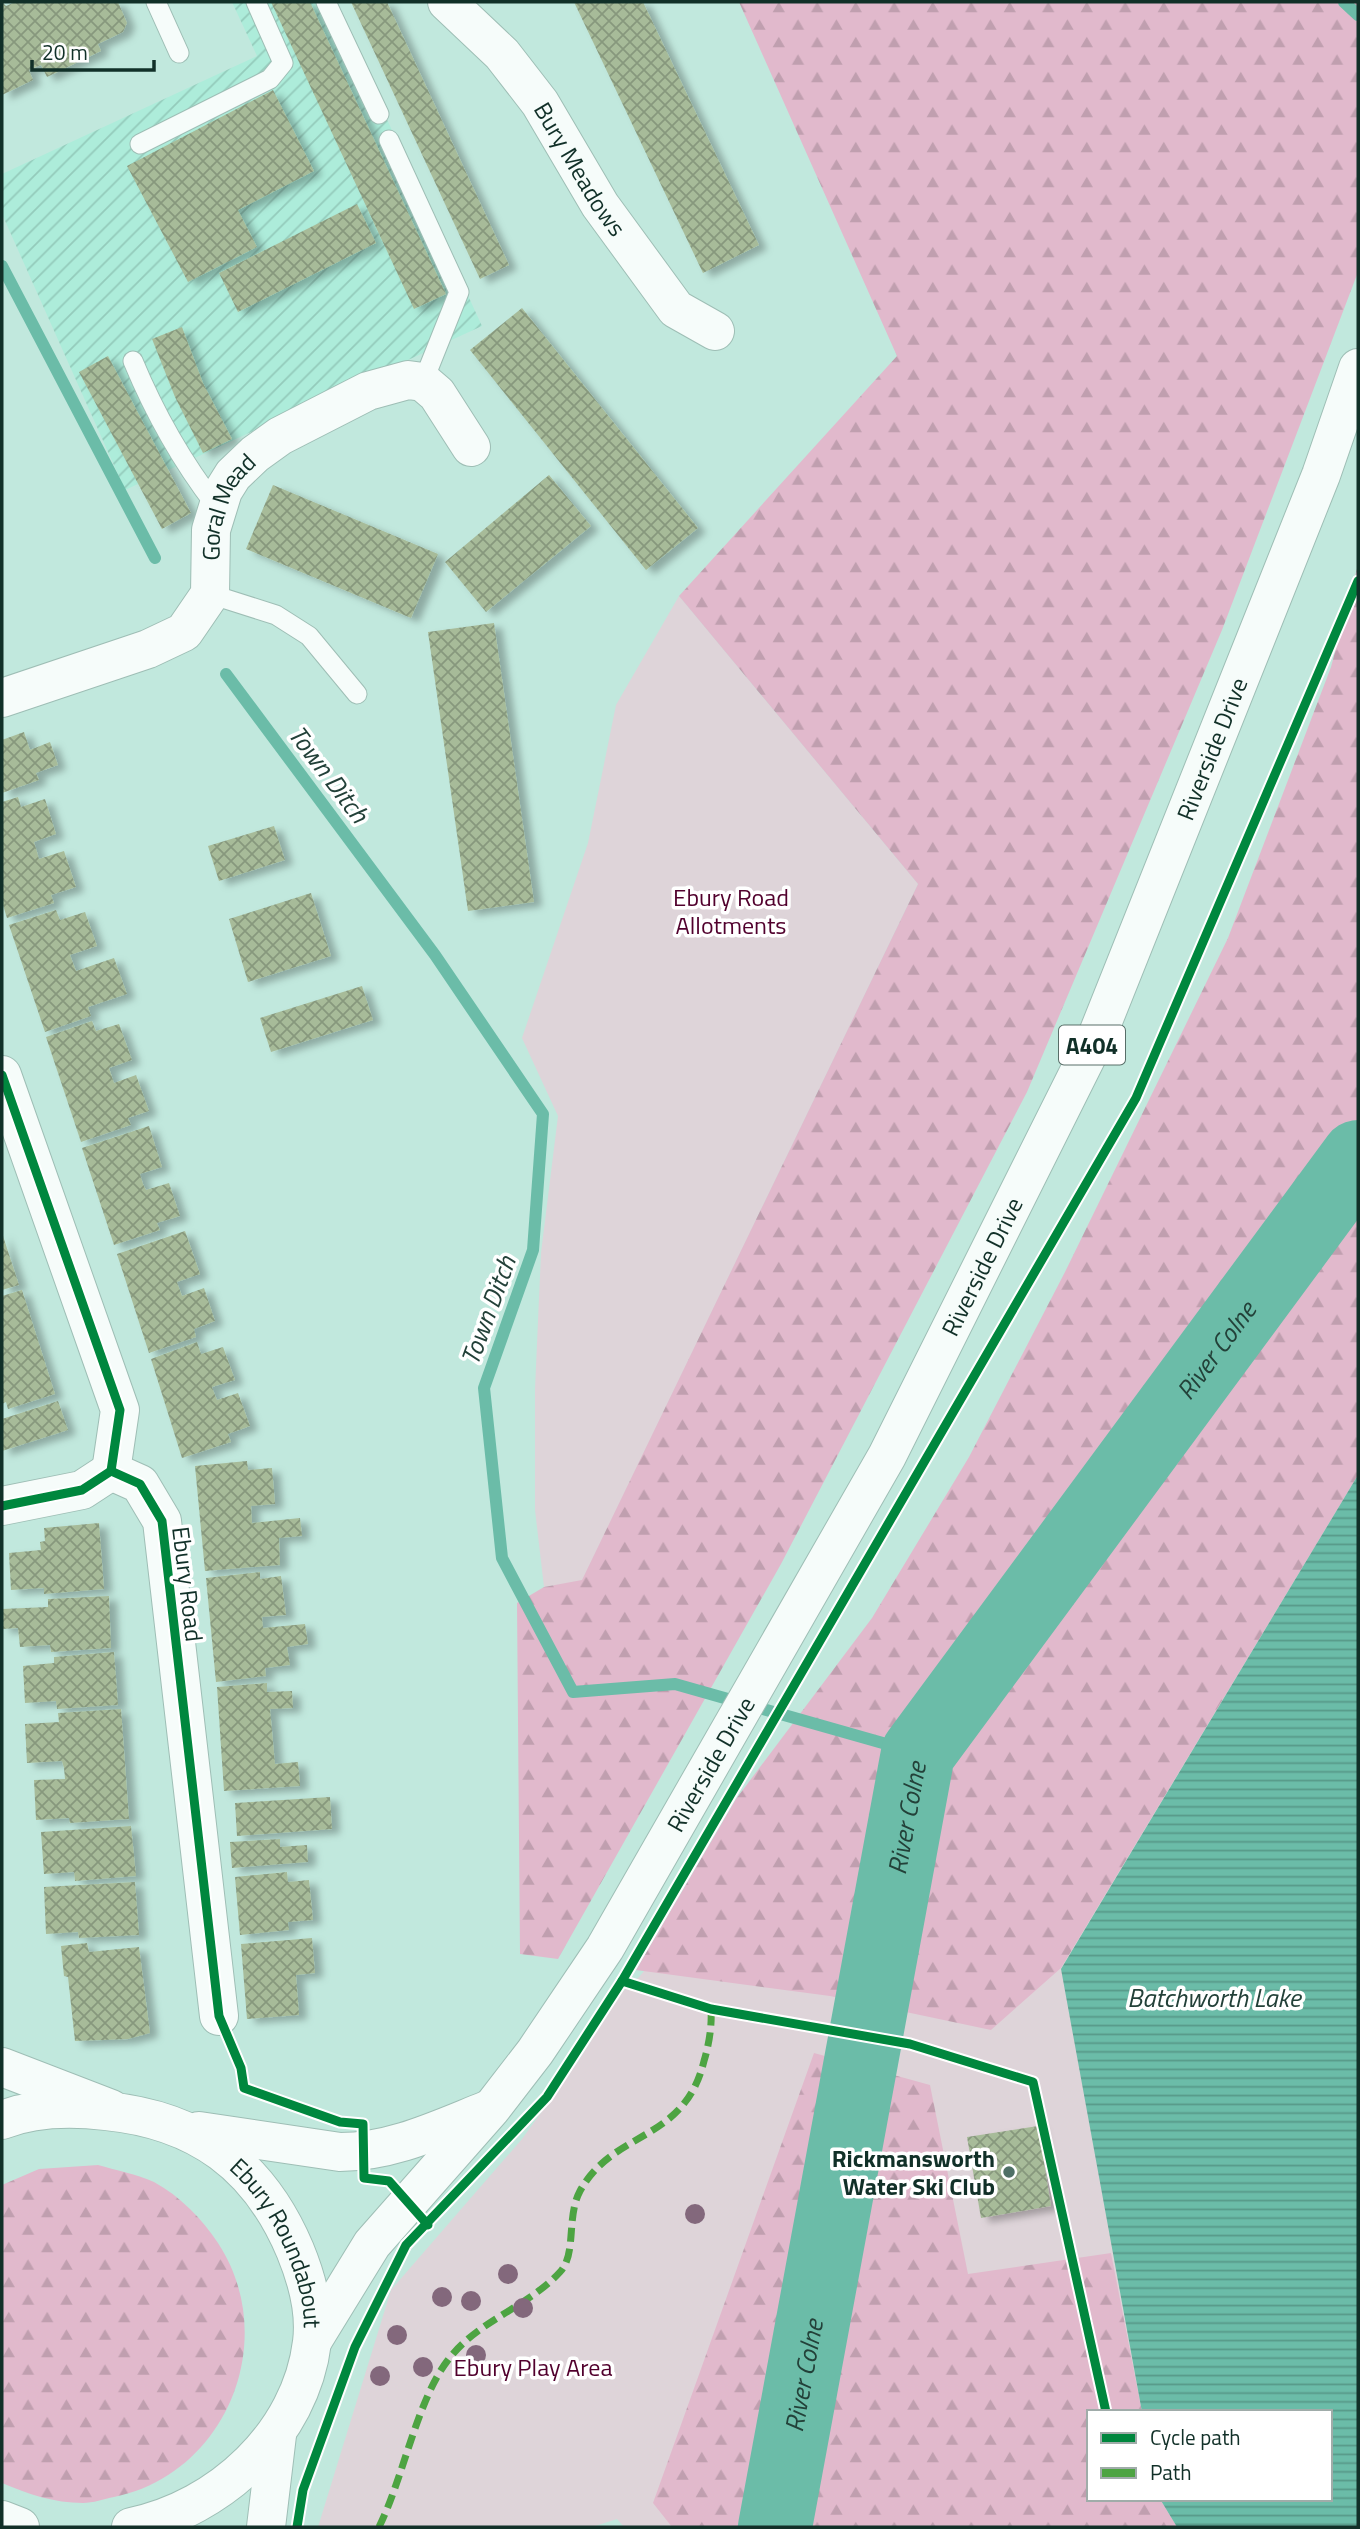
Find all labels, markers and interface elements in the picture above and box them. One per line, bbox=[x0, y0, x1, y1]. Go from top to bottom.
scale bar bbox=[32, 28, 154, 72]
text: 20 m bbox=[42, 36, 88, 68]
street label: Bury Meadows bbox=[525, 95, 635, 244]
street label: Goral Mead bbox=[193, 445, 264, 561]
street label: Riverside Drive bbox=[1167, 672, 1256, 825]
water label: Town Ditch bbox=[279, 717, 379, 832]
park label: Ebury Road Allotments bbox=[673, 879, 789, 943]
road number: A404 bbox=[1059, 1026, 1125, 1064]
street label: Riverside Drive bbox=[932, 1191, 1032, 1342]
water label: Town Ditch bbox=[450, 1249, 526, 1370]
water label: River Colne bbox=[1166, 1291, 1266, 1407]
street label: Ebury Road bbox=[163, 1524, 213, 1644]
street label: Riverside Drive bbox=[657, 1690, 764, 1838]
water label: River Colne bbox=[876, 1757, 936, 1877]
water label: Batchworth Lake bbox=[1127, 1978, 1303, 2017]
place label: Rickmansworth Water Ski Club bbox=[832, 2140, 995, 2204]
street label: Ebury Roundabout bbox=[222, 2149, 331, 2329]
marker: Rickmansworth Water Ski Club bbox=[1001, 2164, 1017, 2180]
water label: River Colne bbox=[773, 2314, 833, 2435]
park label: Ebury Play Area bbox=[454, 2349, 612, 2385]
legend bbox=[1087, 2410, 1332, 2501]
text: Cycle path bbox=[1150, 2421, 1241, 2453]
text: Path bbox=[1150, 2456, 1192, 2488]

